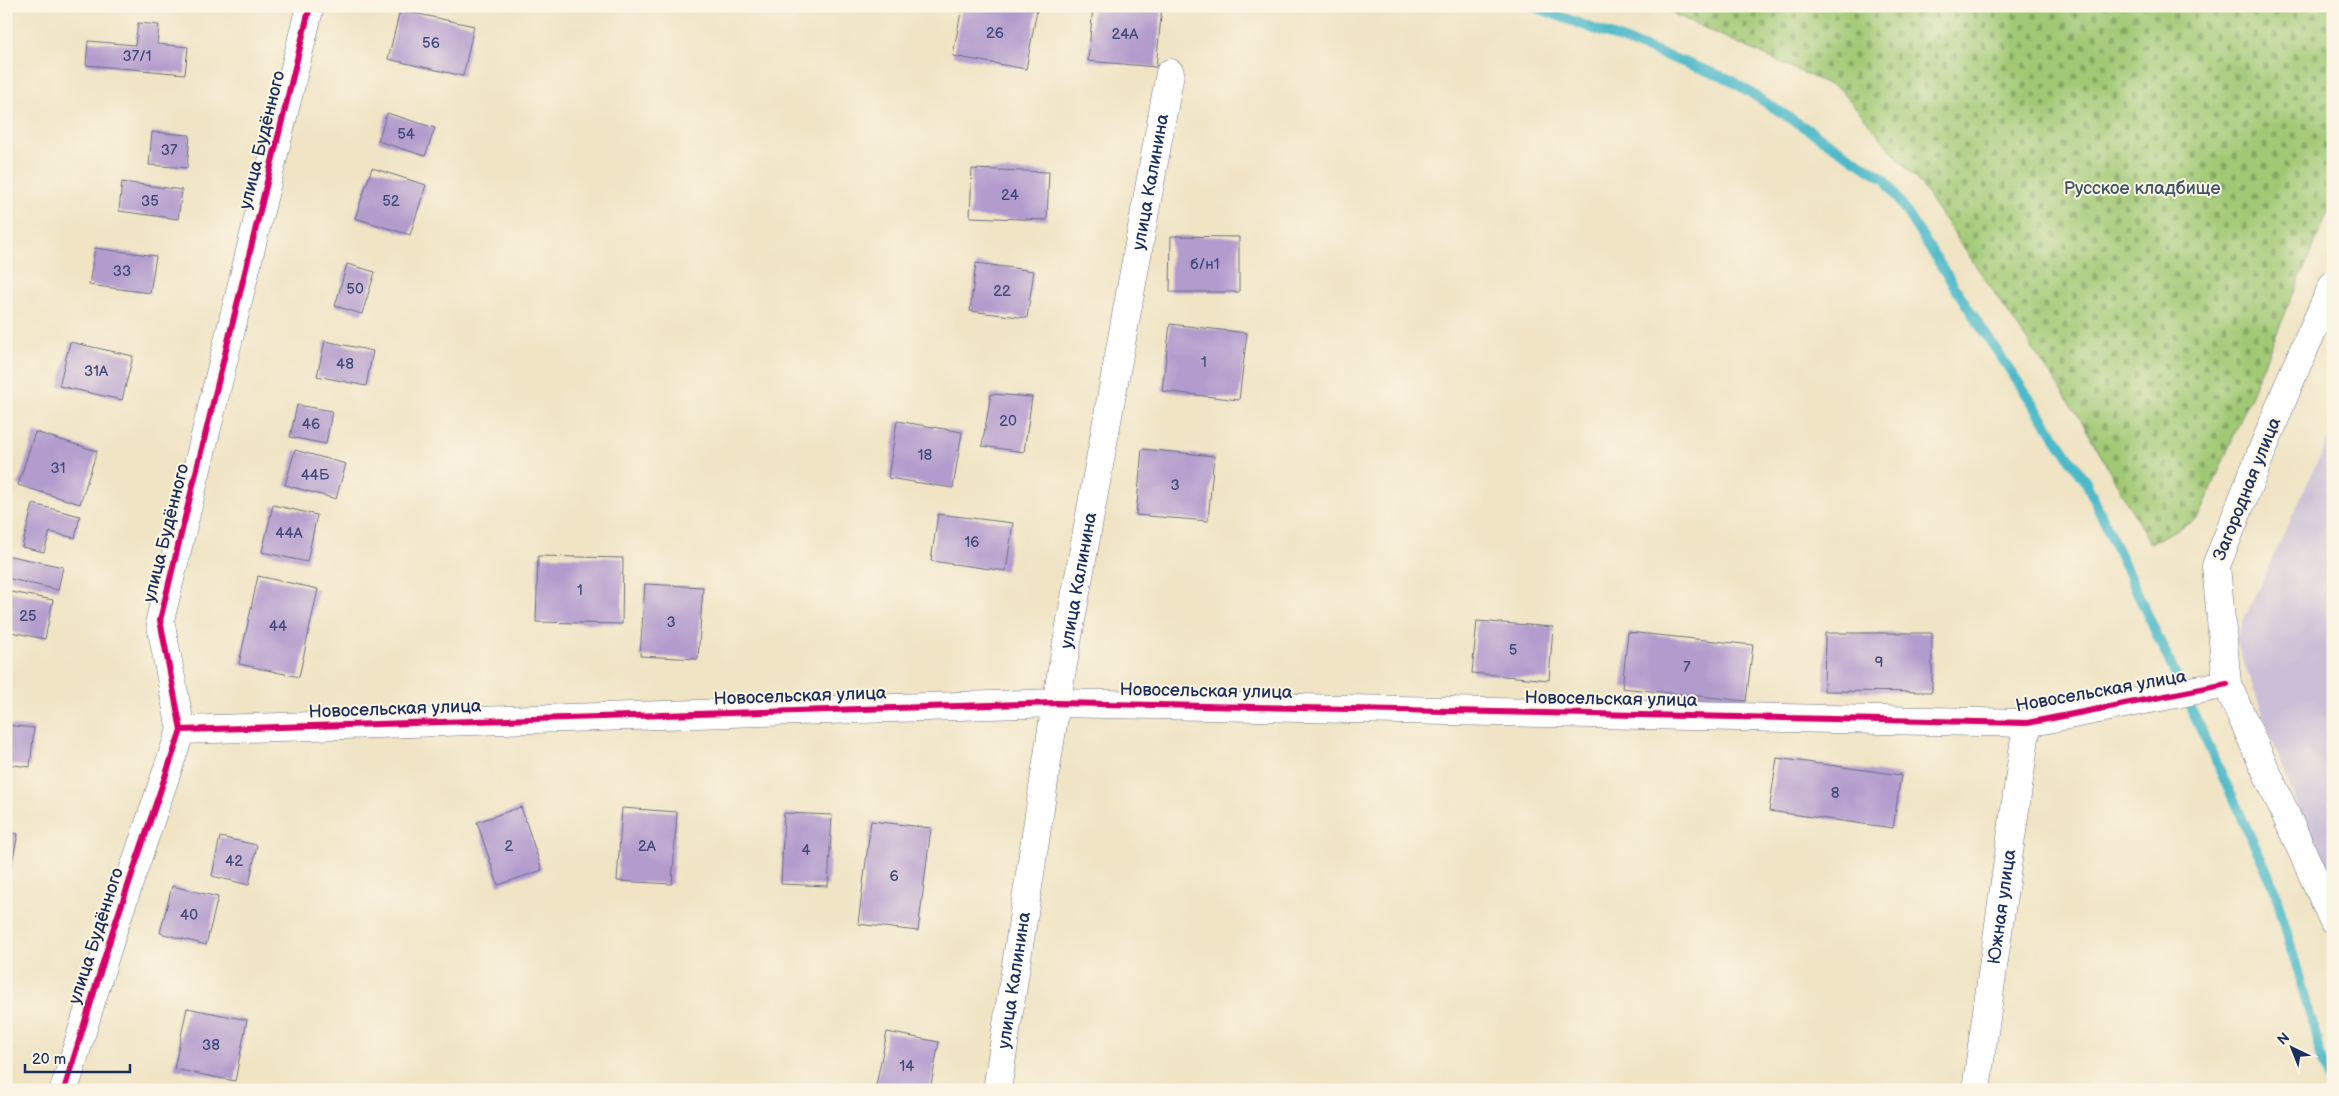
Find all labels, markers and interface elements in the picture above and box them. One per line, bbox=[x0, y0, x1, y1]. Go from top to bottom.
house number: 26 bbox=[986, 24, 1004, 43]
house number: 24А bbox=[1112, 25, 1139, 44]
house number: 56 bbox=[422, 34, 440, 53]
house number: 37/1 bbox=[122, 47, 152, 66]
street label: улица Будённого bbox=[235, 69, 289, 211]
street label: улица Калинина bbox=[1128, 112, 1173, 252]
house number: 54 bbox=[397, 125, 415, 144]
house number: 37 bbox=[161, 141, 178, 160]
park label: Русское кладбище bbox=[2064, 178, 2221, 199]
house number: 24 bbox=[1001, 186, 1019, 205]
house number: 35 bbox=[141, 192, 159, 211]
house number: 52 bbox=[382, 192, 400, 211]
house number: б/н1 bbox=[1190, 255, 1220, 274]
house number: 33 bbox=[113, 262, 131, 281]
house number: 50 bbox=[346, 280, 364, 299]
house number: 22 bbox=[993, 282, 1011, 301]
house number: 1 bbox=[1201, 353, 1207, 372]
house number: 48 bbox=[336, 355, 354, 374]
house number: 31А bbox=[84, 362, 109, 381]
house number: 20 bbox=[999, 412, 1017, 431]
street label: Загородная улица bbox=[2209, 414, 2285, 564]
house number: 46 bbox=[302, 415, 320, 434]
house number: 18 bbox=[918, 446, 933, 465]
house number: 31 bbox=[50, 459, 66, 478]
street label: улица Будённого bbox=[139, 462, 193, 604]
house number: 44Б bbox=[301, 466, 330, 485]
house number: 3 bbox=[1170, 476, 1180, 495]
street label: улица Калинина bbox=[1056, 510, 1101, 650]
house number: 44А bbox=[275, 524, 304, 543]
house number: 16 bbox=[965, 533, 979, 552]
house number: 1 bbox=[577, 581, 583, 600]
house number: 25 bbox=[19, 607, 37, 626]
house number: 3 bbox=[666, 613, 676, 632]
house number: 44 bbox=[269, 617, 287, 636]
house number: 5 bbox=[1509, 641, 1517, 660]
house number: 9 bbox=[1875, 653, 1883, 672]
house number: 7 bbox=[1683, 658, 1691, 677]
street label: Новосельская улица bbox=[2014, 666, 2188, 716]
street label: Новосельская улица bbox=[1119, 679, 1293, 703]
street label: Новосельская улица bbox=[713, 682, 887, 710]
street label: Новосельская улица bbox=[1524, 687, 1698, 711]
street label: Новосельская улица bbox=[308, 695, 482, 723]
house number: 8 bbox=[1831, 784, 1840, 803]
house number: 2 bbox=[505, 837, 514, 856]
house number: 2А bbox=[638, 837, 657, 856]
house number: 4 bbox=[801, 841, 811, 860]
street label: Южная улица bbox=[1983, 848, 2020, 966]
house number: 42 bbox=[225, 852, 243, 871]
street label: улица Будённого bbox=[64, 865, 128, 1007]
house number: 6 bbox=[889, 867, 899, 886]
house number: 40 bbox=[180, 906, 198, 925]
street label: улица Калинина bbox=[993, 910, 1035, 1050]
north arrow bbox=[2266, 1024, 2316, 1074]
text: N bbox=[2274, 1029, 2293, 1049]
house number: 38 bbox=[202, 1036, 220, 1055]
scale bar bbox=[25, 1041, 130, 1073]
text: 20 m bbox=[32, 1050, 66, 1069]
house number: 14 bbox=[900, 1057, 914, 1076]

